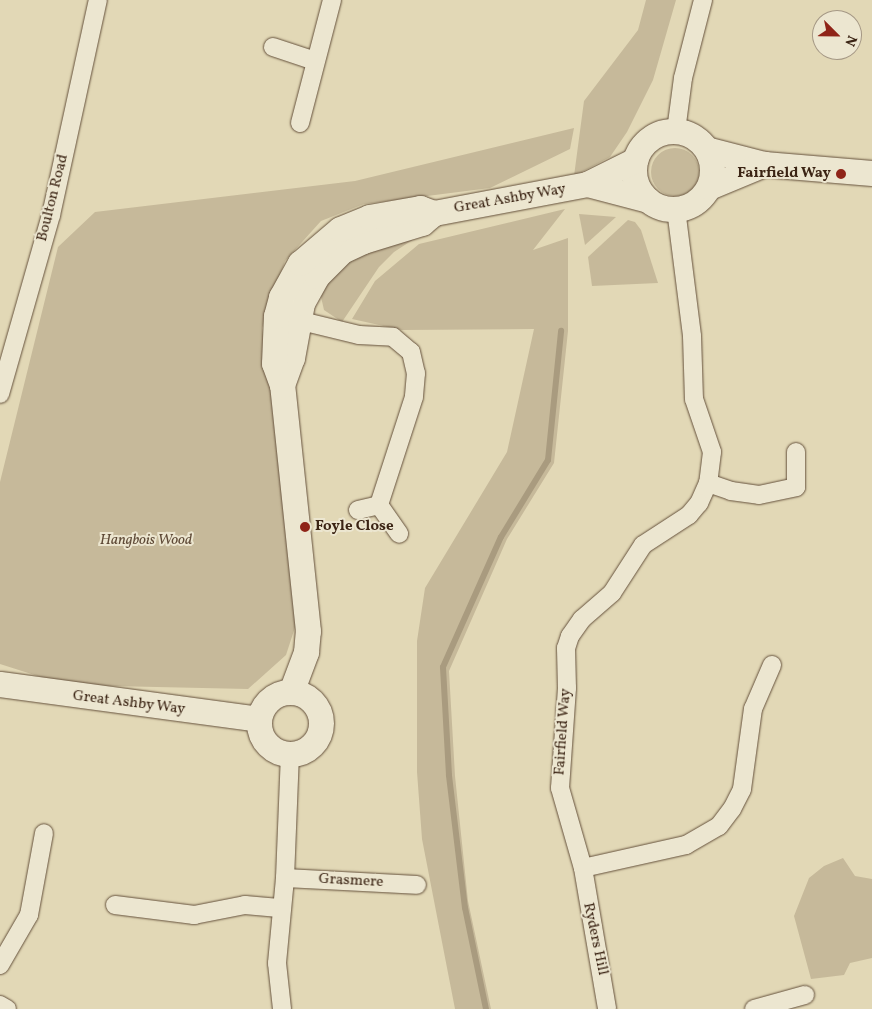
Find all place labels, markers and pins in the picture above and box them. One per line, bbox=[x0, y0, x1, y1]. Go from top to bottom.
place label: Fairfield Way bbox=[737, 165, 831, 183]
marker: Fairfield Way bbox=[835, 168, 847, 180]
place label: Foyle Close bbox=[315, 518, 394, 536]
marker: Foyle Close bbox=[299, 521, 311, 533]

